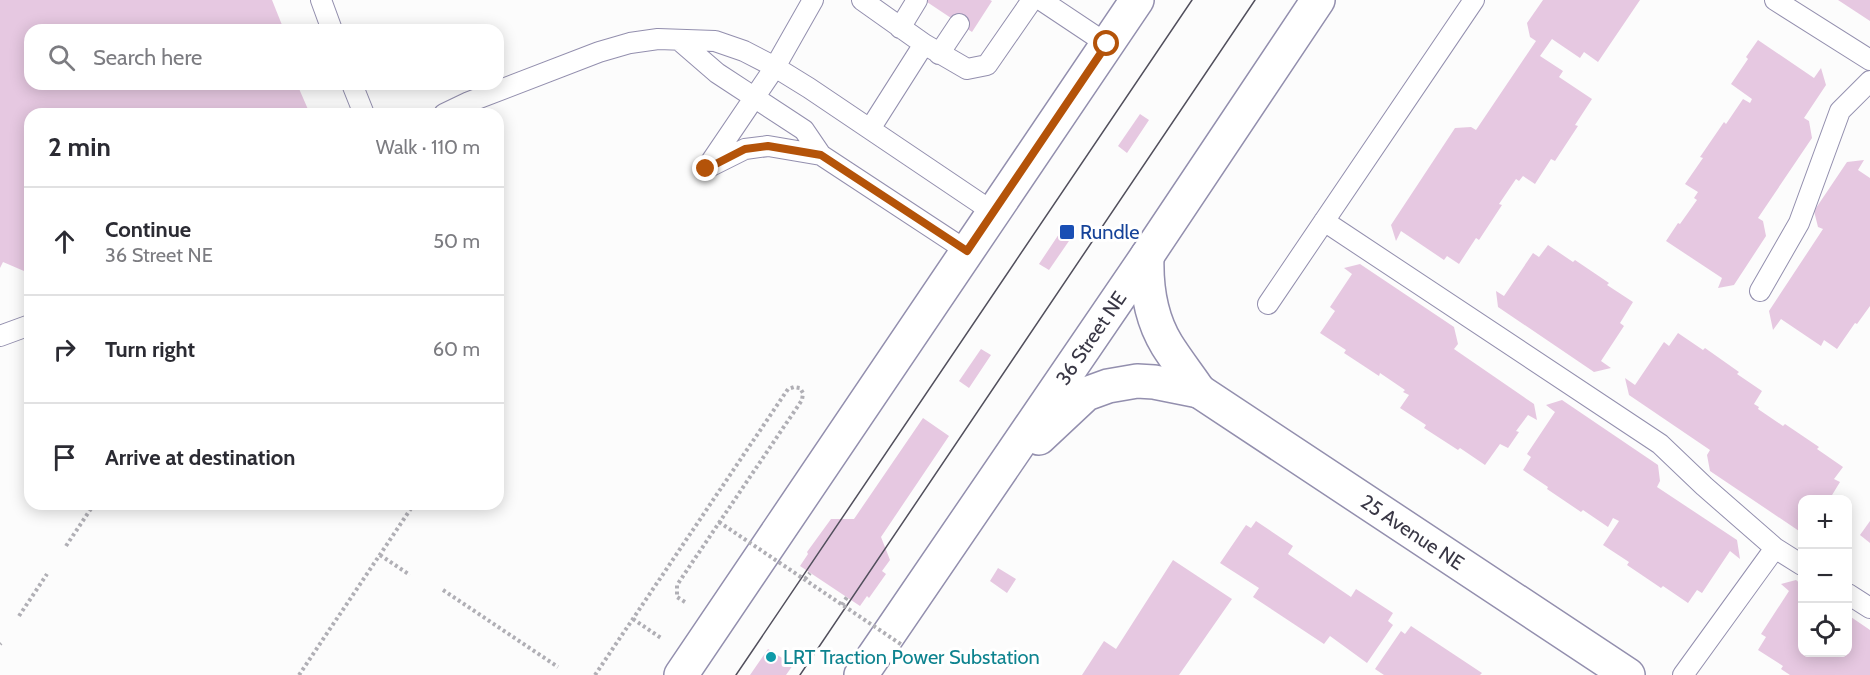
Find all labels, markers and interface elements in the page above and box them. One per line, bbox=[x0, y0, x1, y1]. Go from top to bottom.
search box bbox=[24, 24, 504, 90]
route start bbox=[1093, 30, 1119, 56]
icon: search bbox=[45, 41, 78, 74]
text: Search here bbox=[93, 44, 202, 71]
text: 2 min bbox=[48, 131, 111, 163]
text: Walk · 110 m bbox=[376, 135, 480, 159]
route end bbox=[692, 155, 718, 181]
text: Continue bbox=[105, 216, 191, 243]
place label: Rundle bbox=[1080, 220, 1139, 244]
marker: Rundle bbox=[1058, 223, 1076, 241]
icon: ahead bbox=[48, 225, 81, 258]
text: 50 m bbox=[433, 229, 480, 253]
text: 36 Street NE bbox=[105, 243, 213, 267]
street label: 36 Street NE bbox=[1051, 287, 1131, 389]
icon: right bbox=[48, 333, 81, 366]
text: Turn right bbox=[105, 336, 195, 363]
text: 60 m bbox=[433, 337, 480, 361]
icon: arrive bbox=[48, 441, 81, 474]
text: Arrive at destination bbox=[105, 444, 295, 471]
street label: 25 Avenue NE bbox=[1356, 489, 1469, 575]
map controls bbox=[1798, 495, 1852, 657]
button: + bbox=[1798, 495, 1852, 549]
button: − bbox=[1798, 549, 1852, 603]
button: locate bbox=[1798, 603, 1852, 657]
place label: LRT Traction Power Substation bbox=[783, 645, 1040, 669]
marker: LRT Traction Power Substation bbox=[764, 650, 778, 664]

